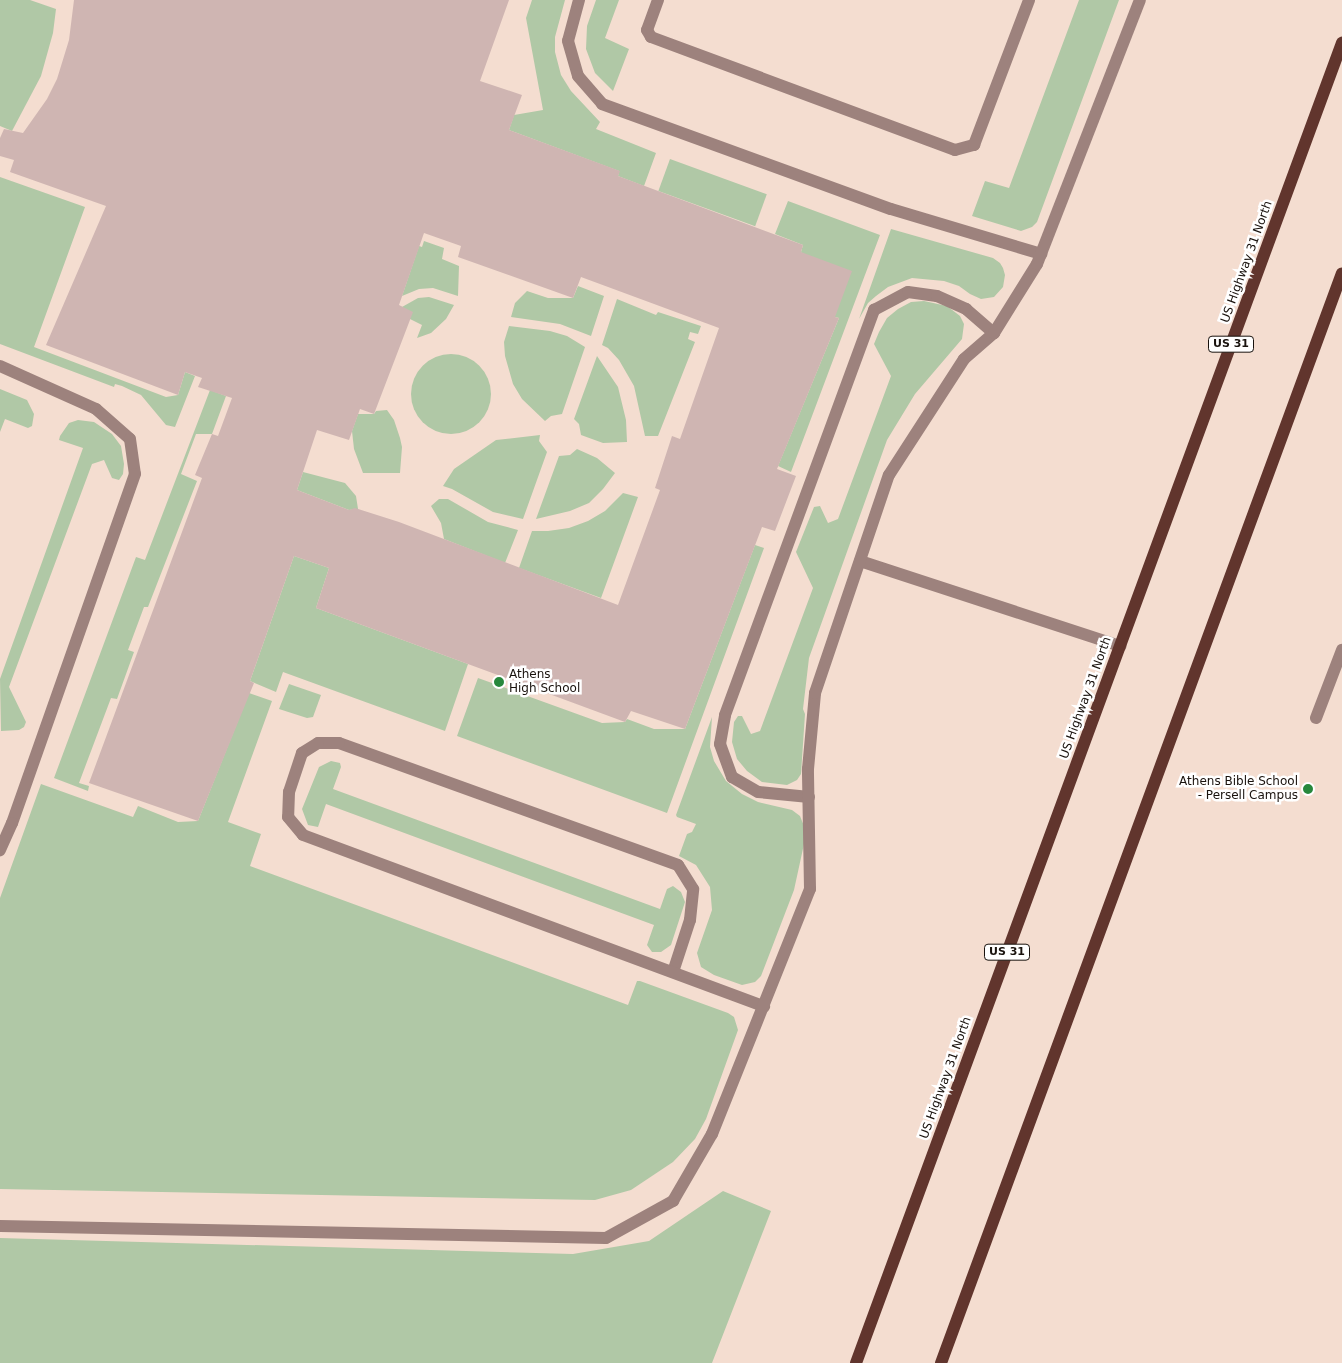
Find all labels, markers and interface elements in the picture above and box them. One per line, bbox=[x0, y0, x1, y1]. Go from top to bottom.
street label: US Highway 31 North bbox=[1218, 199, 1276, 325]
road number: US 31 bbox=[1207, 336, 1255, 352]
street label: US Highway 31 North bbox=[1057, 635, 1115, 761]
place label: Athens High School bbox=[509, 668, 580, 696]
marker: Athens High School bbox=[493, 676, 505, 688]
place label: Athens Bible School - Persell Campus bbox=[1179, 775, 1298, 803]
marker: Athens Bible School - Persell Campus bbox=[1302, 783, 1314, 795]
road number: US 31 bbox=[983, 944, 1031, 960]
street label: US Highway 31 North bbox=[917, 1015, 975, 1141]

